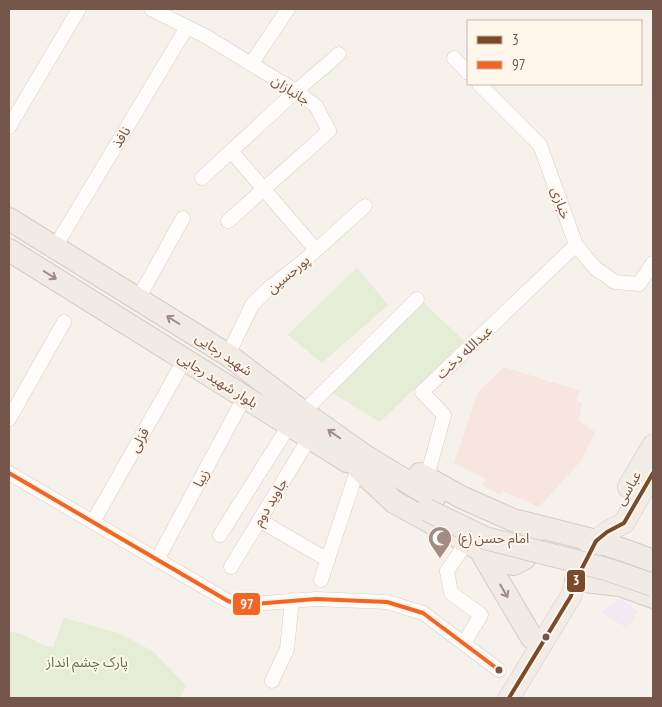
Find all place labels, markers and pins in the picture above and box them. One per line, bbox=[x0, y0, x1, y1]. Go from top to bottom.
mosque icon: امام حسن (ع) bbox=[427, 525, 453, 559]
place label: امام حسن (ع) bbox=[458, 529, 529, 549]
unlabelled marker bbox=[541, 632, 551, 642]
unlabelled marker bbox=[494, 665, 504, 675]

